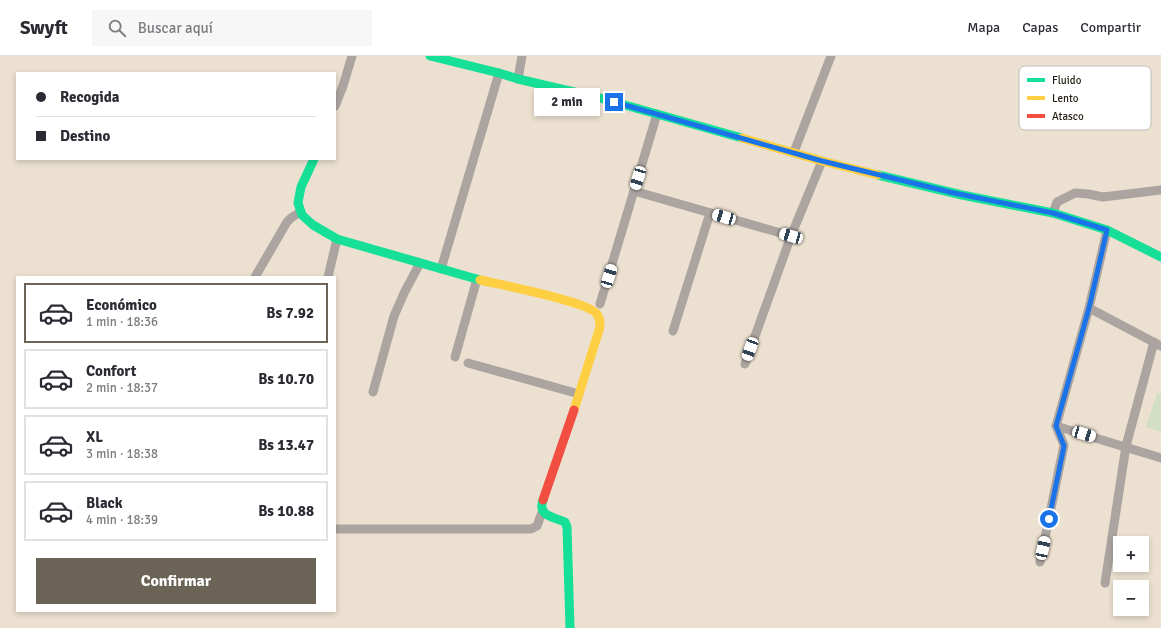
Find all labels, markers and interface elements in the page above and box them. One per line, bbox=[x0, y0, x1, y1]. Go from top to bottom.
search box bbox=[92, 10, 372, 46]
text: Swyft bbox=[20, 16, 68, 40]
icon: search bbox=[106, 17, 128, 39]
text: Buscar aquí bbox=[138, 19, 213, 37]
text: Mapa bbox=[967, 19, 1000, 36]
text: Capas bbox=[1022, 19, 1058, 36]
text: Compartir bbox=[1080, 19, 1141, 36]
legend bbox=[1019, 66, 1151, 130]
text: Fluido bbox=[1052, 74, 1082, 87]
text: Recogida bbox=[60, 88, 120, 106]
callout: 2 min bbox=[534, 88, 600, 116]
text: Lento bbox=[1052, 92, 1079, 105]
route end bbox=[605, 93, 623, 111]
text: 2 min bbox=[551, 94, 583, 110]
text: Atasco bbox=[1052, 110, 1084, 123]
text: Destino bbox=[60, 127, 110, 145]
car bbox=[629, 165, 647, 191]
car bbox=[711, 208, 737, 226]
car bbox=[778, 227, 804, 245]
car bbox=[600, 263, 618, 289]
icon: car bbox=[38, 295, 74, 331]
text: Económico bbox=[86, 296, 157, 314]
text: Bs 7.92 bbox=[266, 304, 314, 322]
text: 1 min · 18:36 bbox=[86, 314, 158, 330]
car bbox=[740, 336, 760, 362]
icon: car bbox=[38, 361, 74, 397]
text: Confort bbox=[86, 362, 136, 380]
text: Bs 10.70 bbox=[258, 370, 314, 388]
text: 2 min · 18:37 bbox=[86, 380, 158, 396]
car bbox=[1071, 425, 1097, 443]
icon: car bbox=[38, 427, 74, 463]
text: XL bbox=[86, 428, 103, 446]
text: Bs 13.47 bbox=[258, 436, 314, 454]
text: 3 min · 18:38 bbox=[86, 446, 158, 462]
icon: car bbox=[38, 493, 74, 529]
text: Black bbox=[86, 494, 123, 512]
text: Bs 10.88 bbox=[258, 502, 314, 520]
route start bbox=[1040, 510, 1058, 528]
text: 4 min · 18:39 bbox=[86, 512, 158, 528]
car bbox=[1035, 535, 1051, 561]
map controls bbox=[1113, 536, 1149, 616]
button: + bbox=[1113, 536, 1149, 572]
button: Confirmar bbox=[36, 558, 316, 604]
button: − bbox=[1113, 580, 1149, 616]

